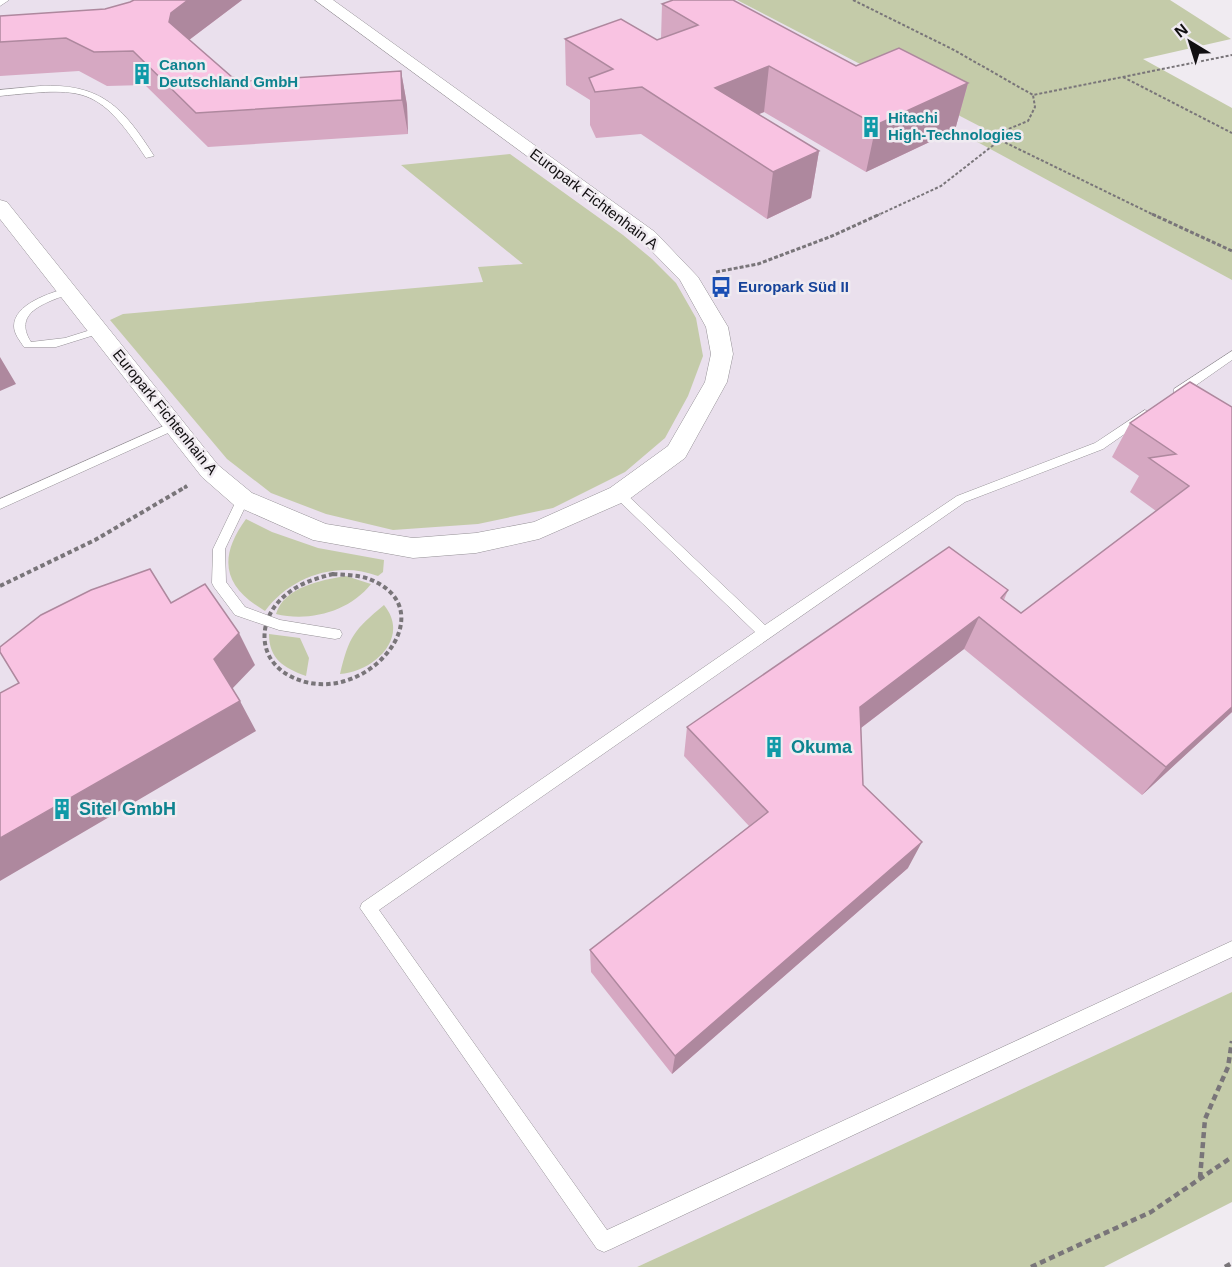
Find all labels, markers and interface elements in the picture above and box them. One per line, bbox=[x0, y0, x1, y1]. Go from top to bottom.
north arrow bbox=[1160, 12, 1220, 72]
text: N bbox=[1171, 20, 1191, 41]
place label: Canon Deutschland GmbH bbox=[159, 56, 298, 90]
building icon: Canon Deutschland GmbH bbox=[130, 62, 154, 86]
place label: Hitachi High-Technologies bbox=[888, 109, 1022, 143]
building icon: Hitachi High-Technologies bbox=[859, 115, 883, 139]
street label: Europark Fichtenhain A bbox=[527, 145, 662, 252]
bus stop icon: Europark Süd II bbox=[709, 275, 733, 299]
place label: Europark Süd II bbox=[738, 278, 849, 295]
street label: Europark Fichtenhain A bbox=[110, 346, 221, 478]
building icon: Okuma bbox=[762, 735, 786, 759]
place label: Okuma bbox=[791, 737, 853, 757]
building icon: Sitel GmbH bbox=[50, 797, 74, 821]
place label: Sitel GmbH bbox=[79, 799, 176, 819]

